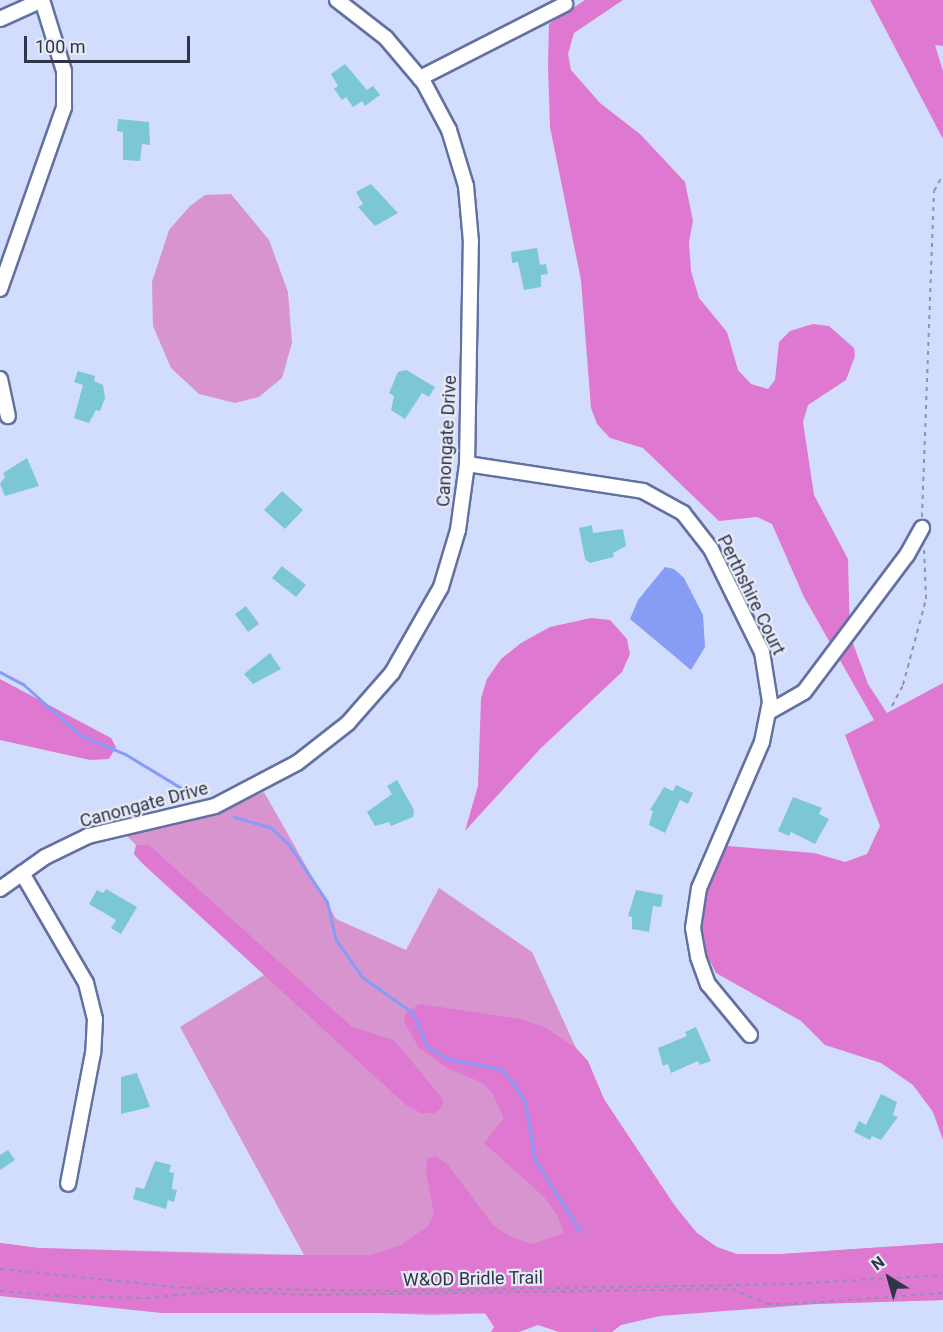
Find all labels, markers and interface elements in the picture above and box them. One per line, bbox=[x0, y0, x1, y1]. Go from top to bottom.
scale bar bbox=[27, 24, 194, 62]
text: 100 m bbox=[35, 36, 86, 57]
street label: Canongate Drive bbox=[433, 375, 461, 507]
street label: Perthshire Court bbox=[713, 531, 789, 659]
street label: Canongate Drive bbox=[78, 778, 210, 832]
north arrow bbox=[859, 1248, 919, 1308]
text: N bbox=[868, 1252, 888, 1274]
street label: W&OD Bridle Trail bbox=[403, 1267, 543, 1291]

